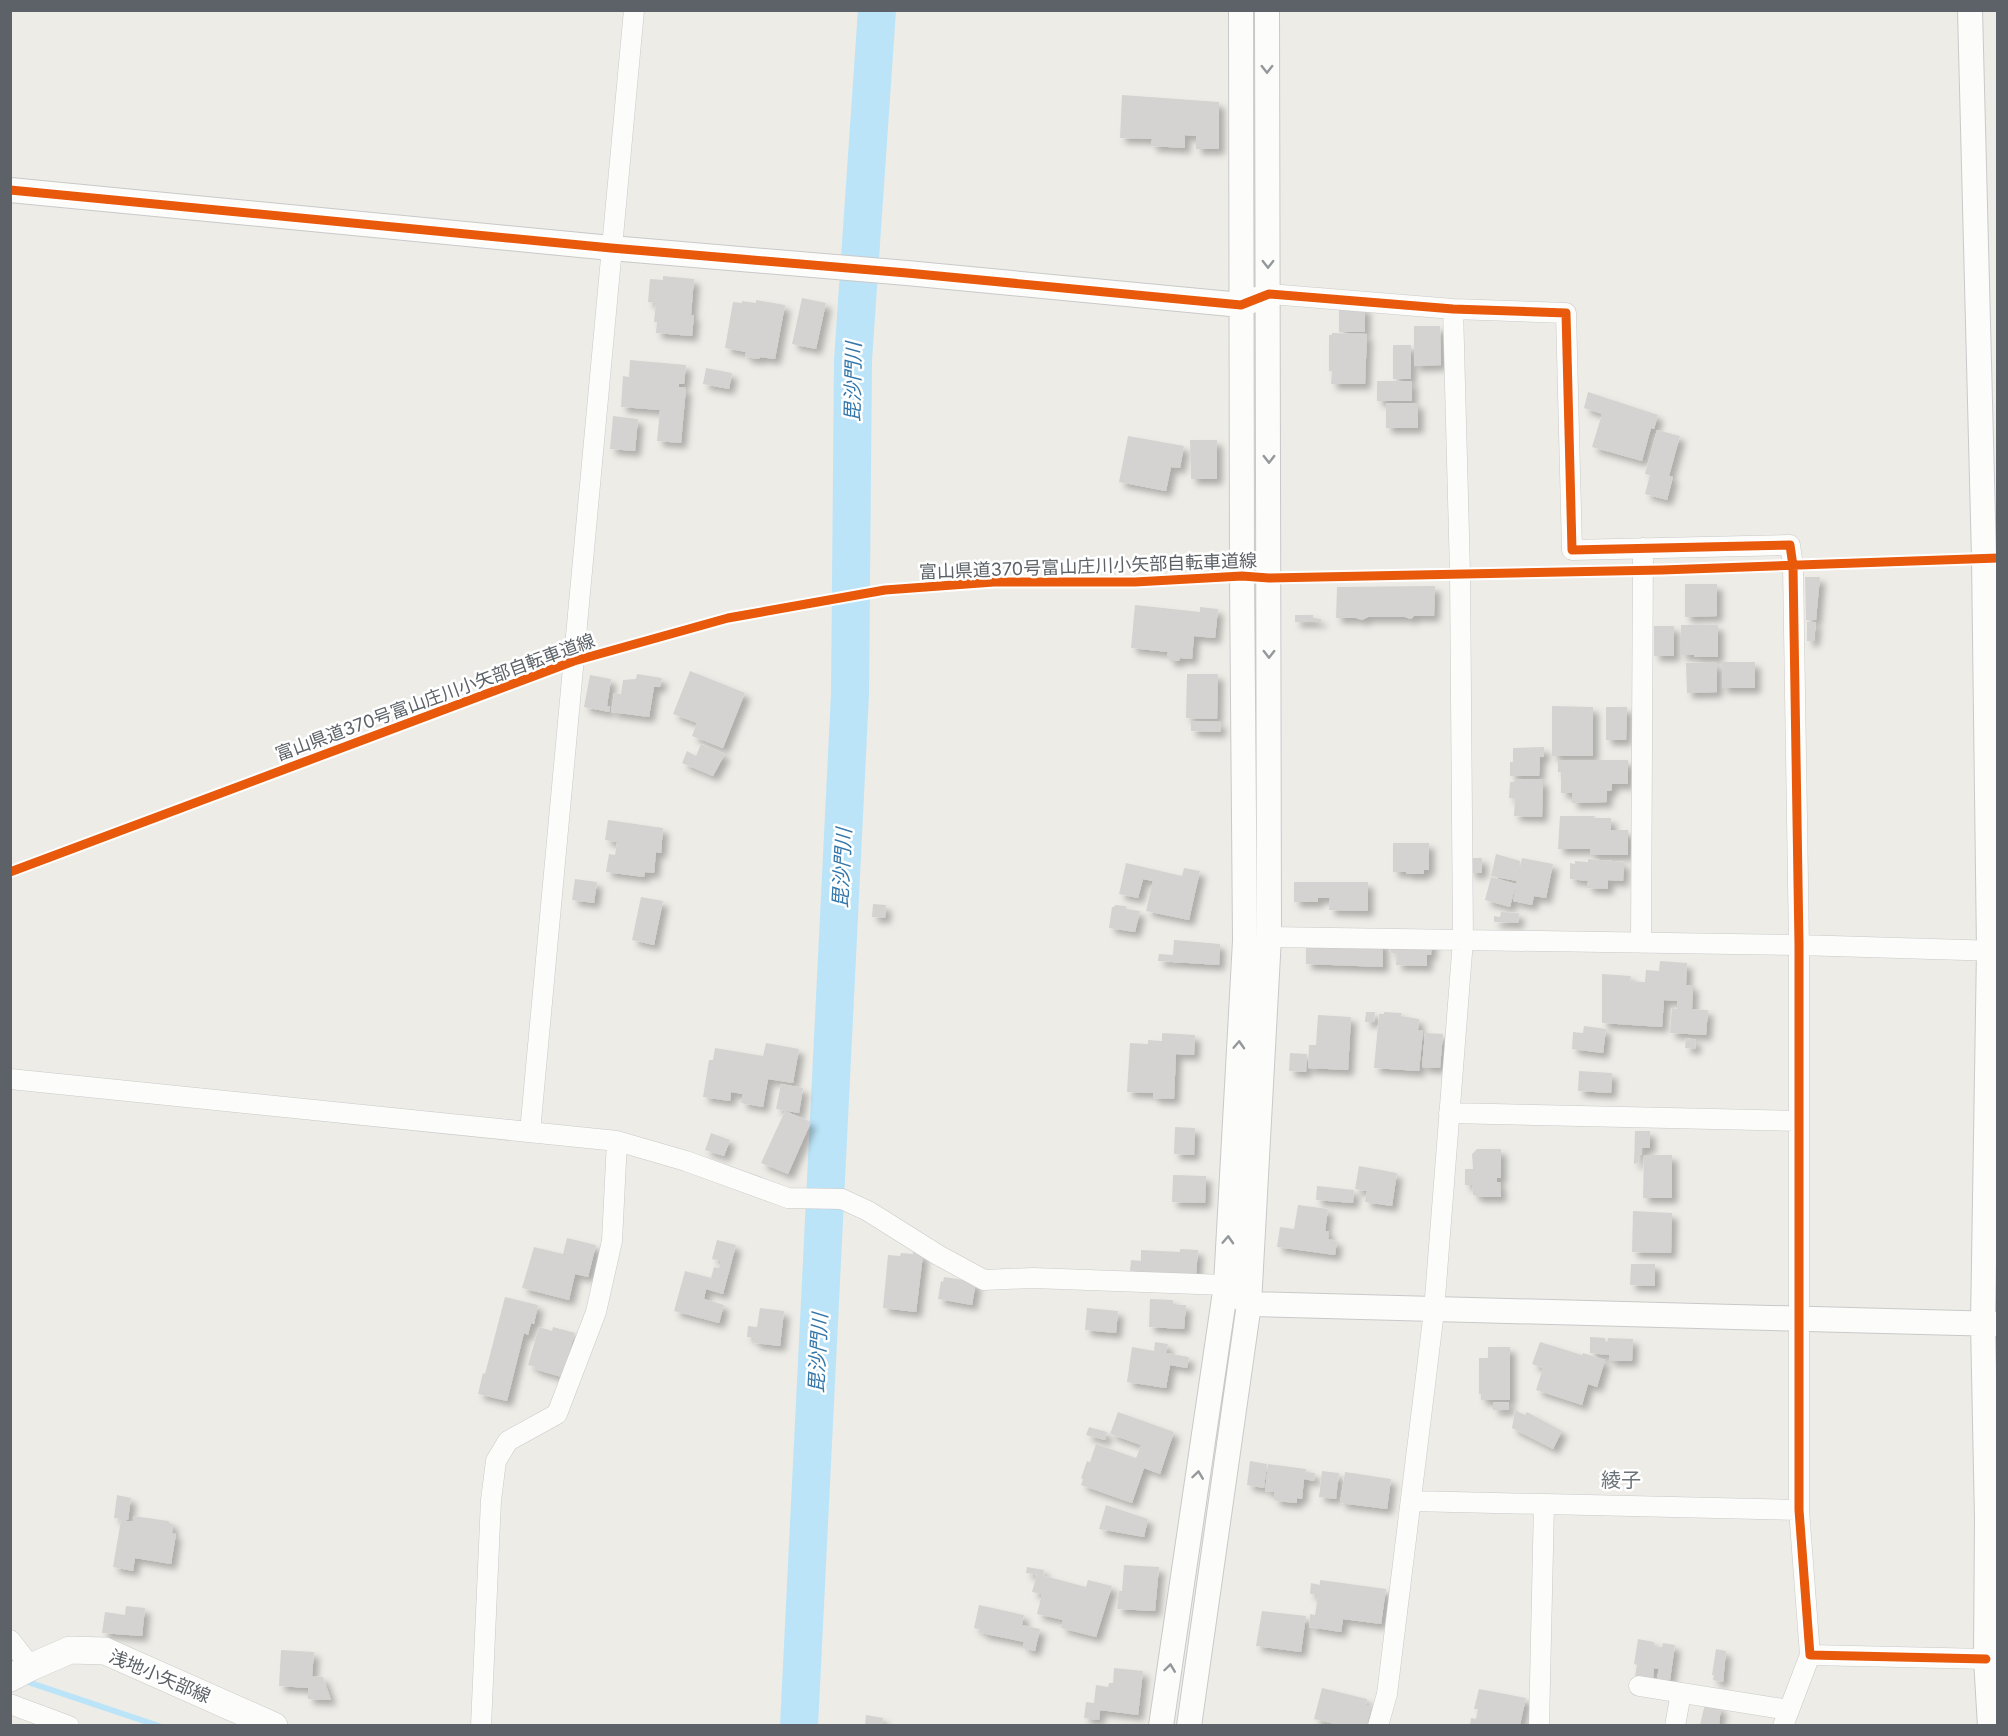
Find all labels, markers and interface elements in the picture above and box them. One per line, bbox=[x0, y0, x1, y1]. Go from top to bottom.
one-way arrow bbox=[1261, 64, 1273, 73]
one-way arrow bbox=[1262, 259, 1274, 268]
water label: 毘沙門川 bbox=[840, 340, 866, 422]
one-way arrow bbox=[1263, 454, 1275, 463]
street label: 富山県道370号富山庄川小矢部自転車道線 bbox=[919, 550, 1257, 582]
street label: 富山県道370号富山庄川小矢部自転車道線 bbox=[272, 629, 598, 765]
one-way arrow bbox=[1263, 649, 1275, 658]
water label: 毘沙門川 bbox=[828, 825, 856, 909]
one-way arrow bbox=[1233, 1041, 1246, 1050]
one-way arrow bbox=[1222, 1235, 1235, 1244]
water label: 毘沙門川 bbox=[804, 1310, 832, 1394]
district label: 綾子 bbox=[1601, 1468, 1641, 1492]
one-way arrow bbox=[1191, 1470, 1203, 1479]
street label: 浅地小矢部線 bbox=[106, 1645, 214, 1707]
one-way arrow bbox=[1163, 1663, 1175, 1672]

